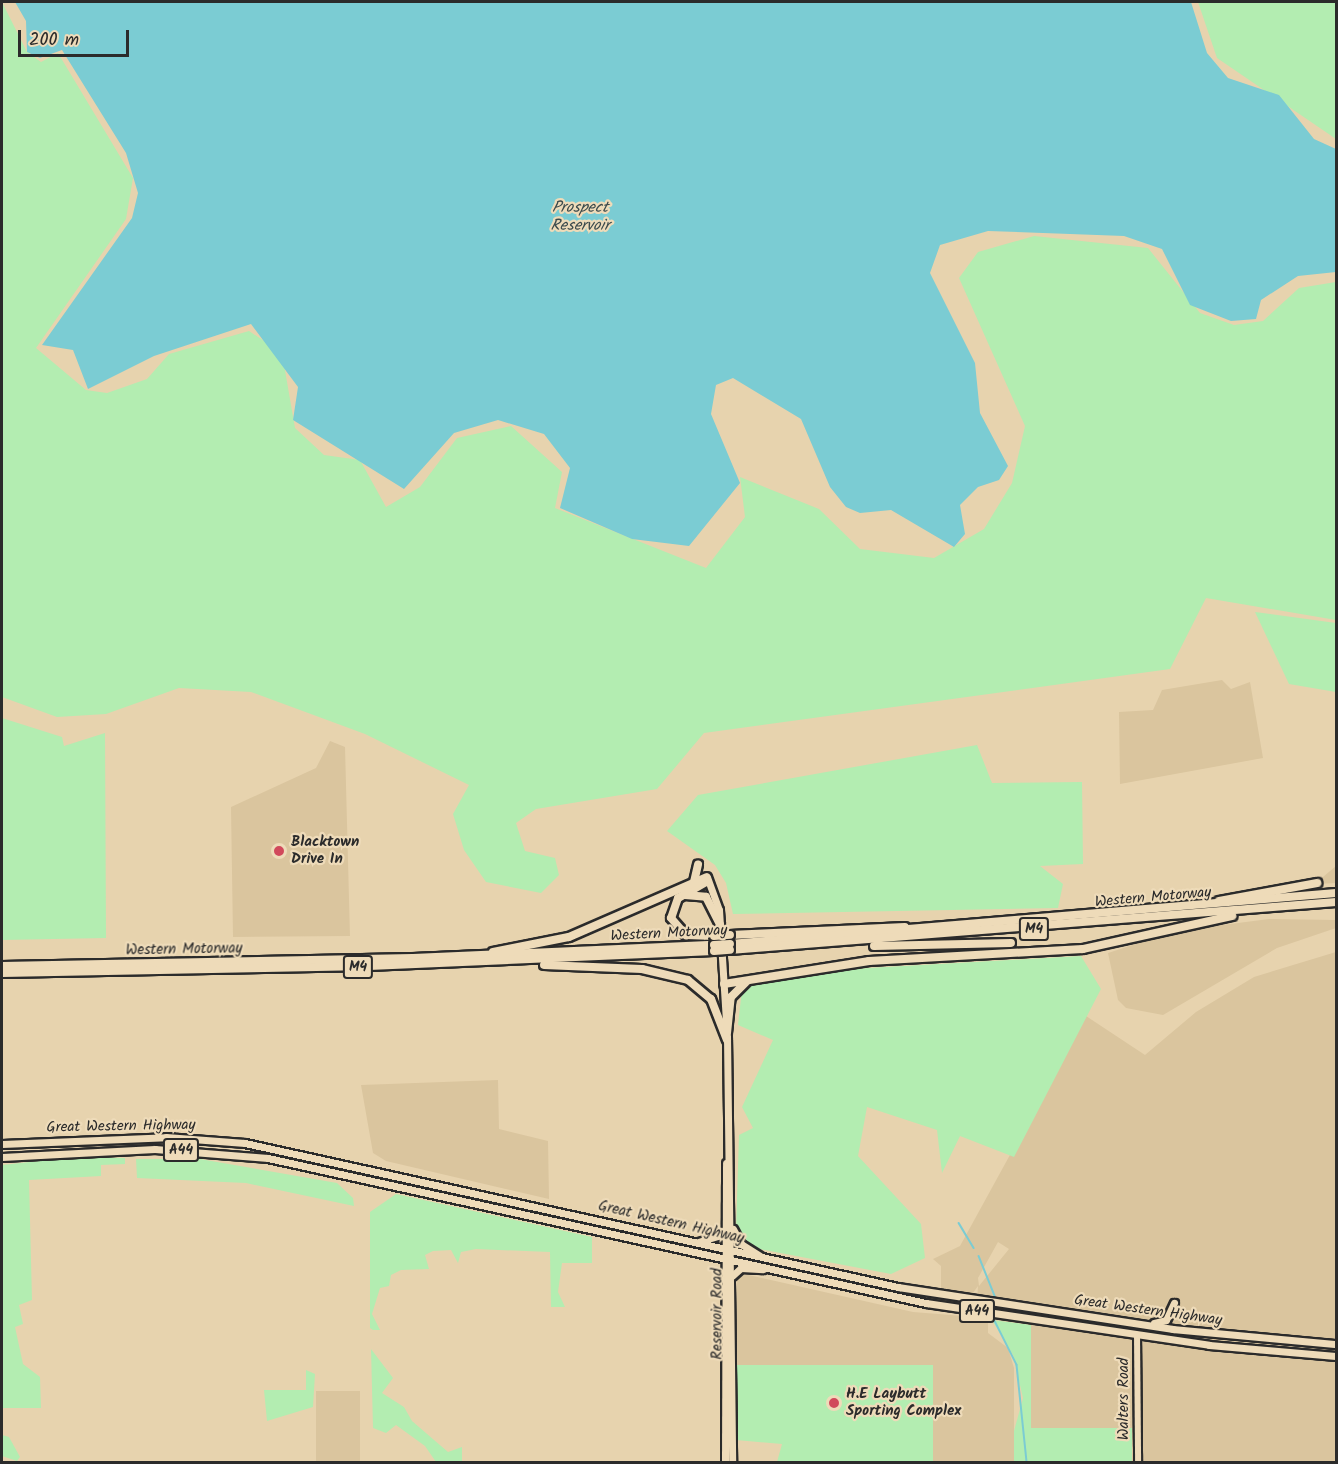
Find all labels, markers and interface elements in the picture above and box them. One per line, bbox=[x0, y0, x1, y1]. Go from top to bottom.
scale bar bbox=[21, 18, 132, 56]
text: 200 m bbox=[29, 26, 79, 55]
water label: Prospect Reservoir bbox=[551, 198, 609, 236]
place label: Blacktown Drive In bbox=[291, 833, 359, 868]
marker: Blacktown Drive In bbox=[272, 844, 286, 858]
street label: Western Motorway bbox=[1094, 884, 1212, 912]
road number: M4 bbox=[1018, 918, 1050, 940]
street label: Western Motorway bbox=[610, 922, 728, 946]
street label: Western Motorway bbox=[125, 940, 243, 960]
road number: M4 bbox=[342, 956, 374, 978]
street label: Great Western Highway bbox=[46, 1117, 196, 1137]
road number: A44 bbox=[162, 1139, 201, 1161]
street label: Great Western Highway bbox=[596, 1197, 746, 1249]
street label: Reservoir Road bbox=[709, 1268, 727, 1360]
street label: Great Western Highway bbox=[1073, 1292, 1223, 1330]
road number: A44 bbox=[958, 1300, 996, 1322]
street label: Walters Road bbox=[1116, 1358, 1134, 1440]
place label: H.E Laybutt Sporting Complex bbox=[846, 1385, 961, 1420]
marker: H.E Laybutt Sporting Complex bbox=[827, 1396, 841, 1410]

